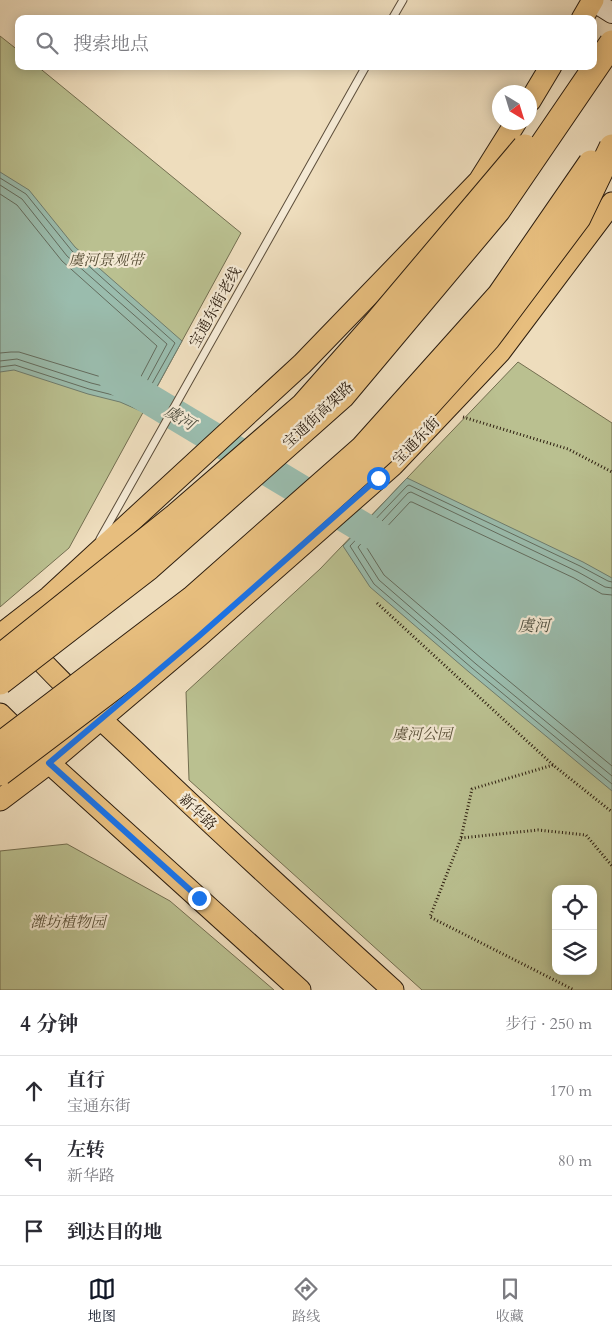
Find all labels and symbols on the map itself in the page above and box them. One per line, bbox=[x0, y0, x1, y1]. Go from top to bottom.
north arrow bbox=[492, 85, 537, 130]
park label: 虞河景观带 bbox=[68, 250, 146, 270]
street label: 宝通东街老线 bbox=[184, 263, 246, 351]
street label: 宝通街高架路 bbox=[278, 377, 358, 453]
water label: 虞河 bbox=[160, 400, 201, 437]
street label: 宝通东街 bbox=[388, 412, 444, 470]
route start bbox=[367, 467, 390, 490]
water label: 虞河 bbox=[518, 615, 553, 637]
park label: 虞河公园 bbox=[392, 724, 454, 744]
street label: 新华路 bbox=[175, 789, 221, 835]
route end bbox=[188, 887, 211, 910]
park label: 潍坊植物园 bbox=[30, 912, 107, 932]

